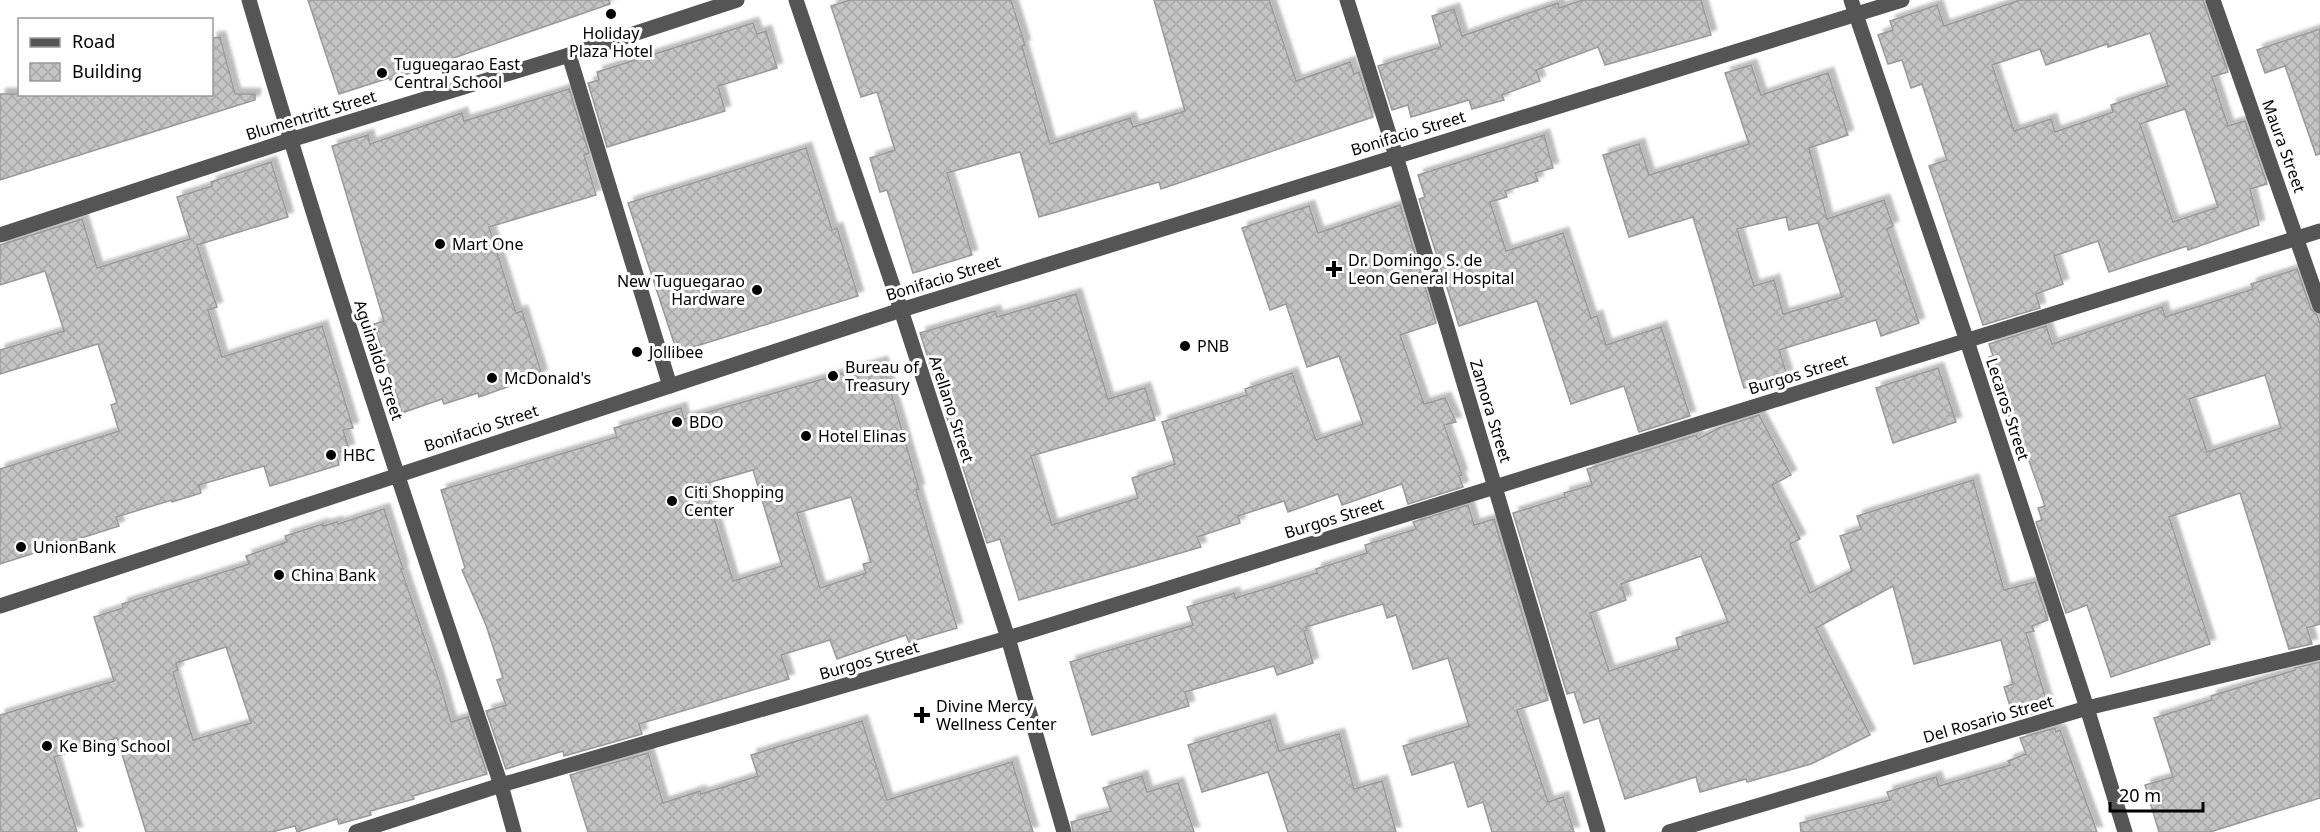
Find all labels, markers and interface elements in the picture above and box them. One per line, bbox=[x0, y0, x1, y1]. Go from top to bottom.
marker: Holiday Plaza Hotel bbox=[604, 7, 618, 21]
legend bbox=[18, 18, 213, 96]
place label: Holiday Plaza Hotel bbox=[569, 22, 653, 62]
text: Road bbox=[72, 29, 115, 53]
place label: Tuguegarao East Central School bbox=[394, 53, 520, 93]
text: Building bbox=[72, 59, 142, 83]
marker: Tuguegarao East Central School bbox=[375, 66, 389, 80]
street label: Blumentritt Street bbox=[243, 85, 379, 145]
street label: Maura Street bbox=[2257, 96, 2311, 196]
street label: Bonifacio Street bbox=[1348, 105, 1468, 161]
place label: Mart One bbox=[452, 233, 523, 255]
marker: Mart One bbox=[433, 237, 447, 251]
place label: Dr. Domingo S. de Leon General Hospital bbox=[1348, 249, 1514, 289]
street label: Bonifacio Street bbox=[883, 250, 1003, 306]
marker: Dr. Domingo S. de Leon General Hospital bbox=[1325, 260, 1343, 278]
place label: New Tuguegarao Hardware bbox=[617, 270, 745, 310]
marker: New Tuguegarao Hardware bbox=[750, 283, 764, 297]
street label: Aguinaldo Street bbox=[349, 297, 409, 423]
place label: PNB bbox=[1197, 335, 1229, 357]
marker: PNB bbox=[1178, 339, 1192, 353]
place label: Jollibee bbox=[647, 341, 703, 363]
marker: Jollibee bbox=[630, 345, 644, 359]
street label: Burgos Street bbox=[1746, 348, 1851, 400]
street label: Arellano Street bbox=[924, 353, 980, 465]
street label: Lecaros Street bbox=[1981, 355, 2035, 463]
place label: Bureau of Treasury bbox=[845, 356, 920, 396]
street label: Zamora Street bbox=[1465, 357, 1517, 466]
place label: McDonald's bbox=[504, 367, 591, 389]
marker: Bureau of Treasury bbox=[826, 369, 840, 383]
marker: McDonald's bbox=[485, 371, 499, 385]
street label: Bonifacio Street bbox=[421, 399, 541, 457]
place label: BDO bbox=[689, 411, 724, 433]
marker: BDO bbox=[670, 415, 684, 429]
place label: Hotel Elinas bbox=[818, 425, 906, 447]
marker: Hotel Elinas bbox=[799, 429, 813, 443]
place label: HBC bbox=[343, 444, 375, 466]
marker: HBC bbox=[324, 448, 338, 462]
place label: Citi Shopping Center bbox=[684, 481, 784, 521]
street label: Burgos Street bbox=[1282, 492, 1387, 544]
marker: Citi Shopping Center bbox=[665, 494, 679, 508]
place label: UnionBank bbox=[33, 536, 117, 558]
marker: UnionBank bbox=[14, 540, 28, 554]
place label: China Bank bbox=[291, 564, 376, 586]
marker: China Bank bbox=[272, 568, 286, 582]
street label: Burgos Street bbox=[817, 635, 922, 685]
street label: Del Rosario Street bbox=[1920, 690, 2056, 748]
place label: Divine Mercy Wellness Center bbox=[936, 695, 1057, 735]
marker: Divine Mercy Wellness Center bbox=[913, 706, 931, 724]
place label: Ke Bing School bbox=[59, 735, 170, 757]
marker: Ke Bing School bbox=[40, 739, 54, 753]
scale bar bbox=[2110, 775, 2203, 813]
text: 20 m bbox=[2119, 783, 2161, 807]

